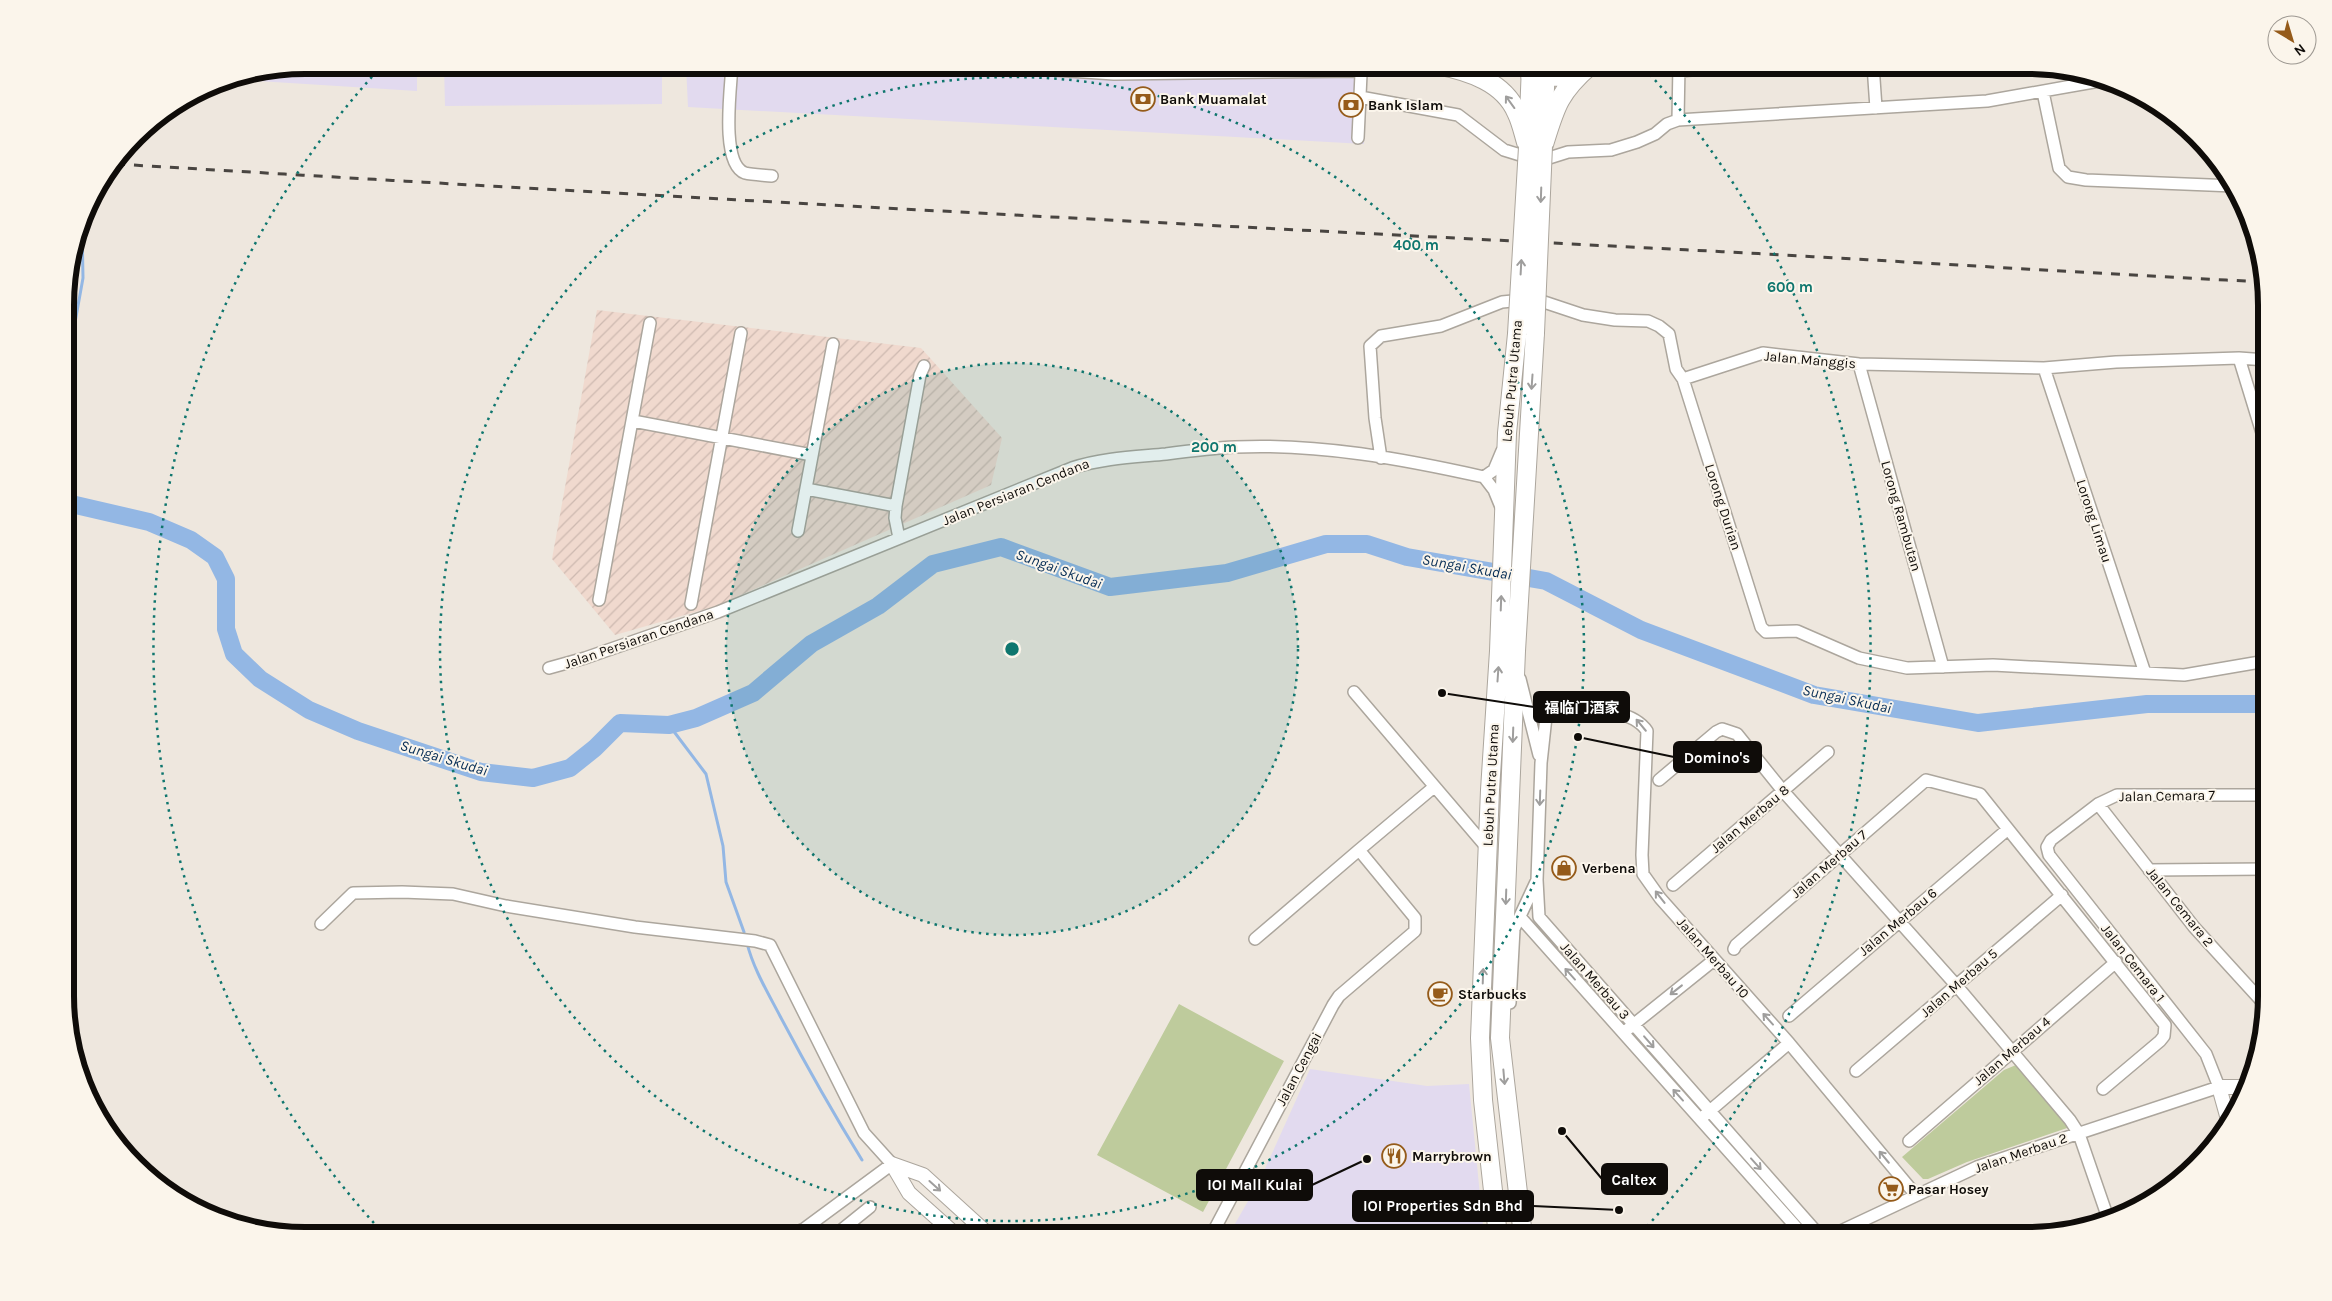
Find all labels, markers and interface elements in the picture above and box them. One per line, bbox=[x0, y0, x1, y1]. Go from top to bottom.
north arrow bbox=[2267, 15, 2317, 65]
text: N bbox=[2291, 40, 2309, 60]
bank icon: Bank Muamalat bbox=[1130, 86, 1156, 112]
place label: Bank Muamalat bbox=[1160, 91, 1267, 108]
bank icon: Bank Islam bbox=[1338, 92, 1364, 118]
one-way arrow bbox=[1505, 95, 1515, 109]
place label: Bank Islam bbox=[1368, 97, 1443, 114]
one-way arrow bbox=[1536, 186, 1546, 202]
text: 400 m bbox=[1393, 236, 1439, 254]
one-way arrow bbox=[1516, 260, 1525, 276]
text: 600 m bbox=[1767, 278, 1813, 296]
street label: Lebuh Putra Utama bbox=[1498, 319, 1526, 443]
street label: Jalan Manggis bbox=[1763, 348, 1857, 372]
one-way arrow bbox=[1528, 374, 1537, 390]
text: 200 m bbox=[1191, 438, 1237, 456]
street label: Jalan Persiaran Cendana bbox=[940, 455, 1092, 529]
street label: Lorong Rambutan bbox=[1877, 459, 1925, 573]
street label: Lorong Durian bbox=[1701, 462, 1745, 552]
street label: Lorong Limau bbox=[2073, 477, 2115, 565]
water label: Sungai Skudai bbox=[1013, 545, 1105, 593]
water label: Sungai Skudai bbox=[1421, 550, 1513, 584]
one-way arrow bbox=[1497, 595, 1506, 611]
street label: Jalan Persiaran Cendana bbox=[562, 605, 716, 673]
centre of rings bbox=[1003, 640, 1021, 658]
one-way arrow bbox=[1493, 666, 1502, 682]
water label: Sungai Skudai bbox=[1801, 681, 1893, 717]
callout: 福临门酒家 bbox=[1534, 692, 1629, 722]
text: 福临门酒家 bbox=[1544, 699, 1620, 717]
one-way arrow bbox=[1636, 719, 1647, 732]
street label: Lebuh Putra Utama bbox=[1479, 723, 1503, 847]
one-way arrow bbox=[1508, 726, 1518, 742]
water label: Sungai Skudai bbox=[398, 736, 490, 780]
callout: Domino's bbox=[1674, 742, 1761, 772]
text: Domino's bbox=[1684, 749, 1750, 767]
street label: Jalan Merbau 8 bbox=[1707, 781, 1793, 857]
street label: Jalan Cemara 7 bbox=[2119, 787, 2216, 805]
one-way arrow bbox=[1535, 790, 1544, 806]
street label: Jalan Merbau 7 bbox=[1787, 826, 1871, 902]
shop icon: Verbena bbox=[1551, 855, 1577, 881]
place label: Verbena bbox=[1582, 860, 1636, 877]
street label: Jalan Cemara 2 bbox=[2143, 864, 2217, 950]
street label: Jalan Merbau 6 bbox=[1856, 884, 1940, 960]
one-way arrow bbox=[1502, 889, 1511, 905]
one-way arrow bbox=[1655, 891, 1666, 904]
street label: Jalan Merbau 10 bbox=[1673, 914, 1753, 1002]
street label: Jalan Cemara 1 bbox=[2097, 921, 2169, 1005]
street label: Jalan Merbau 3 bbox=[1557, 939, 1633, 1023]
street label: Jalan Merbau 5 bbox=[1917, 945, 2001, 1021]
one-way arrow bbox=[1564, 967, 1576, 980]
one-way arrow bbox=[1478, 968, 1487, 984]
cafe icon: Starbucks bbox=[1427, 981, 1453, 1007]
one-way arrow bbox=[1669, 985, 1683, 995]
place label: Starbucks bbox=[1458, 986, 1527, 1003]
one-way arrow bbox=[1762, 1013, 1773, 1026]
street label: Jalan Merbau 4 bbox=[1970, 1013, 2054, 1089]
street label: Jalan Cengai bbox=[1273, 1029, 1325, 1109]
one-way arrow bbox=[1643, 1035, 1654, 1048]
one-way arrow bbox=[1499, 1068, 1508, 1084]
one-way arrow bbox=[1672, 1089, 1684, 1102]
street label: Jalan Merbau 2 bbox=[1972, 1129, 2070, 1177]
restaurant icon: Marrybrown bbox=[1381, 1143, 1407, 1169]
place label: Marrybrown bbox=[1412, 1148, 1492, 1165]
one-way arrow bbox=[1878, 1151, 1889, 1164]
one-way arrow bbox=[1750, 1157, 1762, 1170]
callout: Caltex bbox=[1602, 1164, 1667, 1194]
callout: IOI Mall Kulai bbox=[1197, 1170, 1312, 1200]
text: Caltex bbox=[1611, 1171, 1657, 1189]
text: IOI Mall Kulai bbox=[1207, 1176, 1303, 1194]
supermarket icon: Pasar Hosey bbox=[1878, 1176, 1904, 1202]
one-way arrow bbox=[928, 1180, 941, 1192]
place label: Pasar Hosey bbox=[1908, 1181, 1989, 1198]
callout: IOI Properties Sdn Bhd bbox=[1353, 1191, 1533, 1221]
text: IOI Properties Sdn Bhd bbox=[1363, 1197, 1523, 1215]

